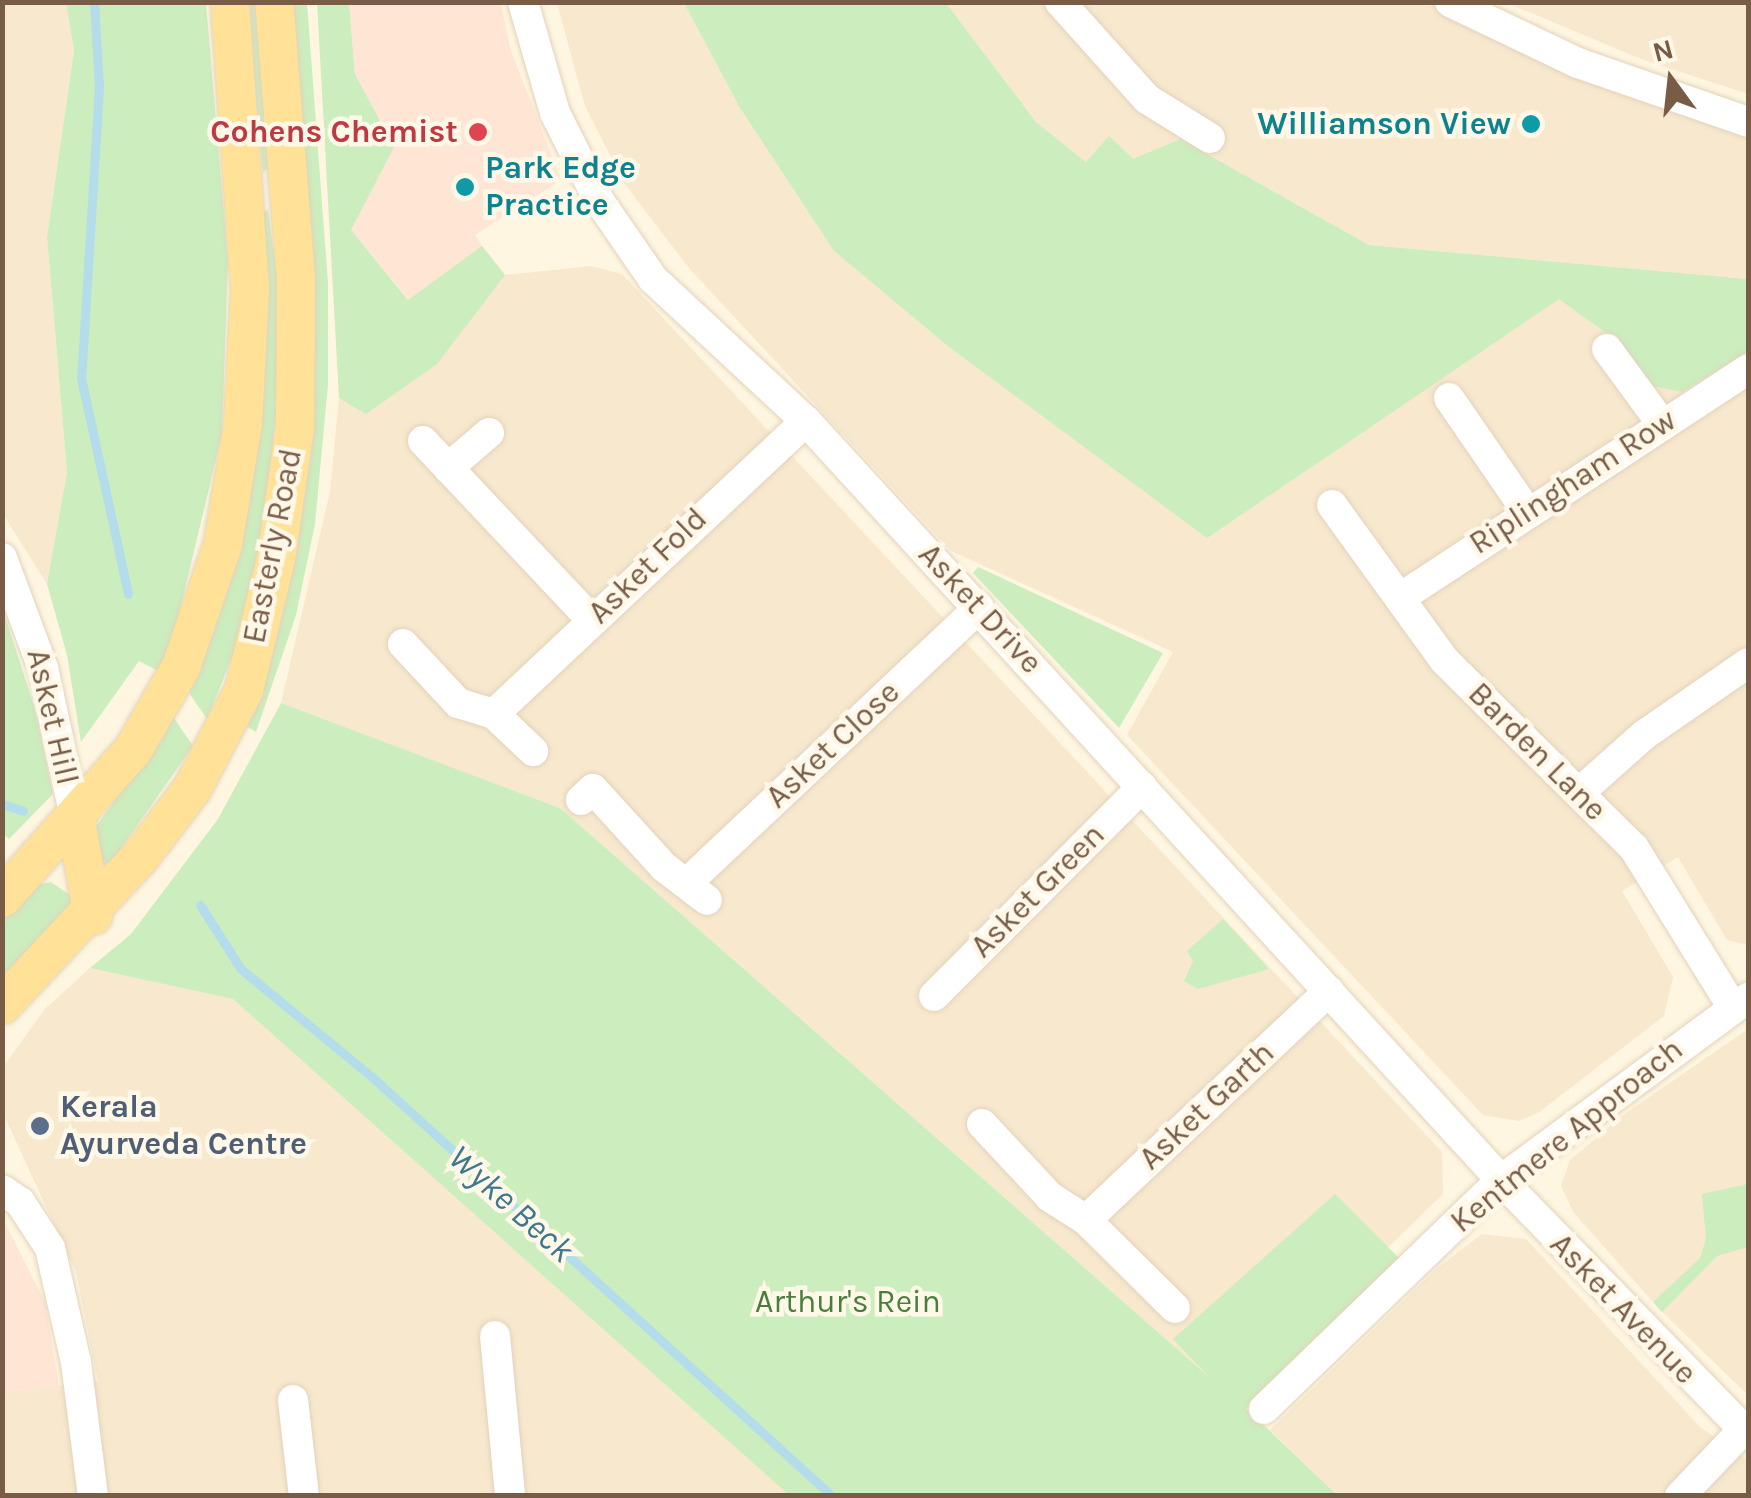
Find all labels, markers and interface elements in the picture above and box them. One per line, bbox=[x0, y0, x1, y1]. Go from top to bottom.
north arrow bbox=[1621, 30, 1721, 130]
text: N bbox=[1649, 32, 1677, 69]
place label: Williamson View bbox=[1257, 105, 1511, 143]
place label: Cohens Chemist bbox=[210, 113, 458, 151]
marker: Williamson View bbox=[1520, 113, 1542, 135]
marker: Cohens Chemist bbox=[467, 121, 489, 143]
place label: Park Edge Practice bbox=[485, 150, 636, 225]
marker: Park Edge Practice bbox=[454, 176, 476, 198]
street label: Riplingham Row bbox=[1463, 401, 1683, 563]
street label: Easterly Road bbox=[235, 445, 311, 647]
street label: Asket Fold bbox=[581, 500, 715, 632]
street label: Asket Drive bbox=[910, 536, 1050, 682]
street label: Asket Hill bbox=[18, 645, 86, 789]
street label: Asket Close bbox=[758, 673, 908, 817]
street label: Barden Lane bbox=[1460, 675, 1614, 829]
street label: Asket Green bbox=[963, 816, 1113, 966]
street label: Kentmere Approach bbox=[1443, 1031, 1691, 1241]
street label: Asket Garth bbox=[1132, 1034, 1282, 1178]
place label: Kerala Ayurveda Centre bbox=[60, 1089, 307, 1164]
marker: Kerala Ayurveda Centre bbox=[29, 1115, 51, 1137]
water label: Wyke Beck bbox=[439, 1137, 583, 1271]
street label: Asket Avenue bbox=[1542, 1226, 1704, 1392]
park label: Arthur's Rein bbox=[755, 1283, 941, 1321]

